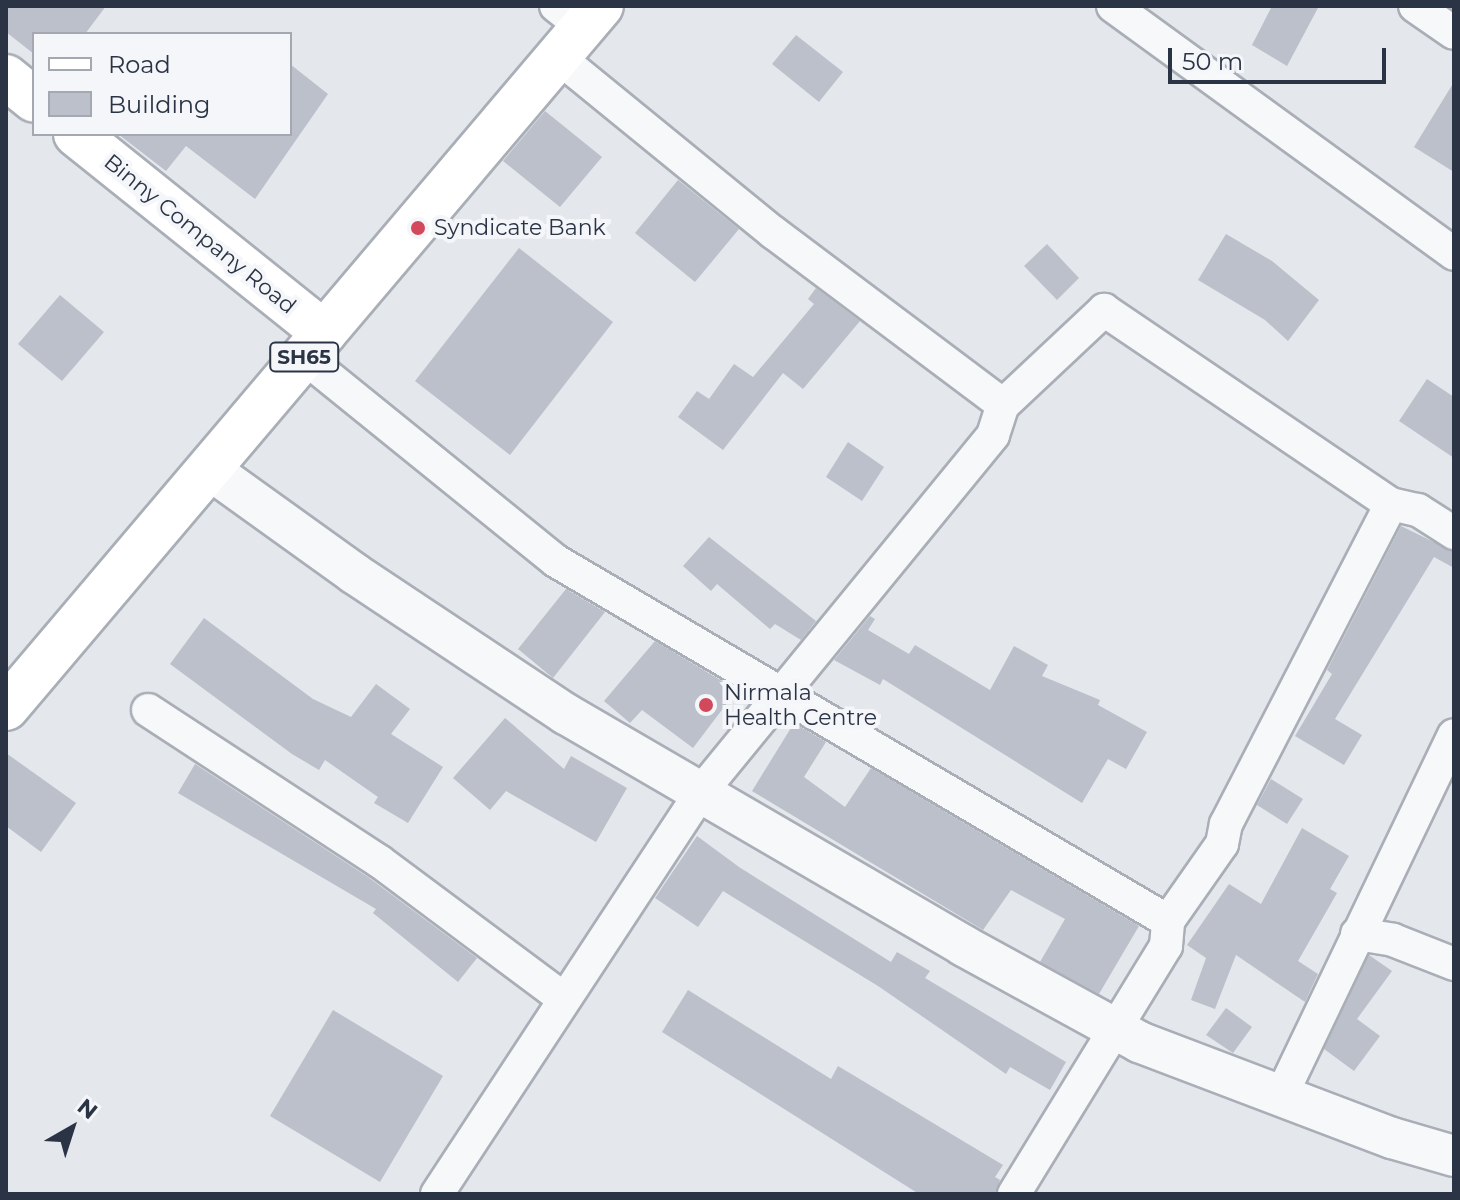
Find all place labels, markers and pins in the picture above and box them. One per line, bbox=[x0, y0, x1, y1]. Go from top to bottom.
place label: Syndicate Bank bbox=[434, 215, 606, 241]
marker: Syndicate Bank bbox=[409, 219, 427, 237]
place label: Nirmala Health Centre bbox=[724, 679, 877, 730]
marker: Nirmala Health Centre bbox=[695, 694, 717, 716]

